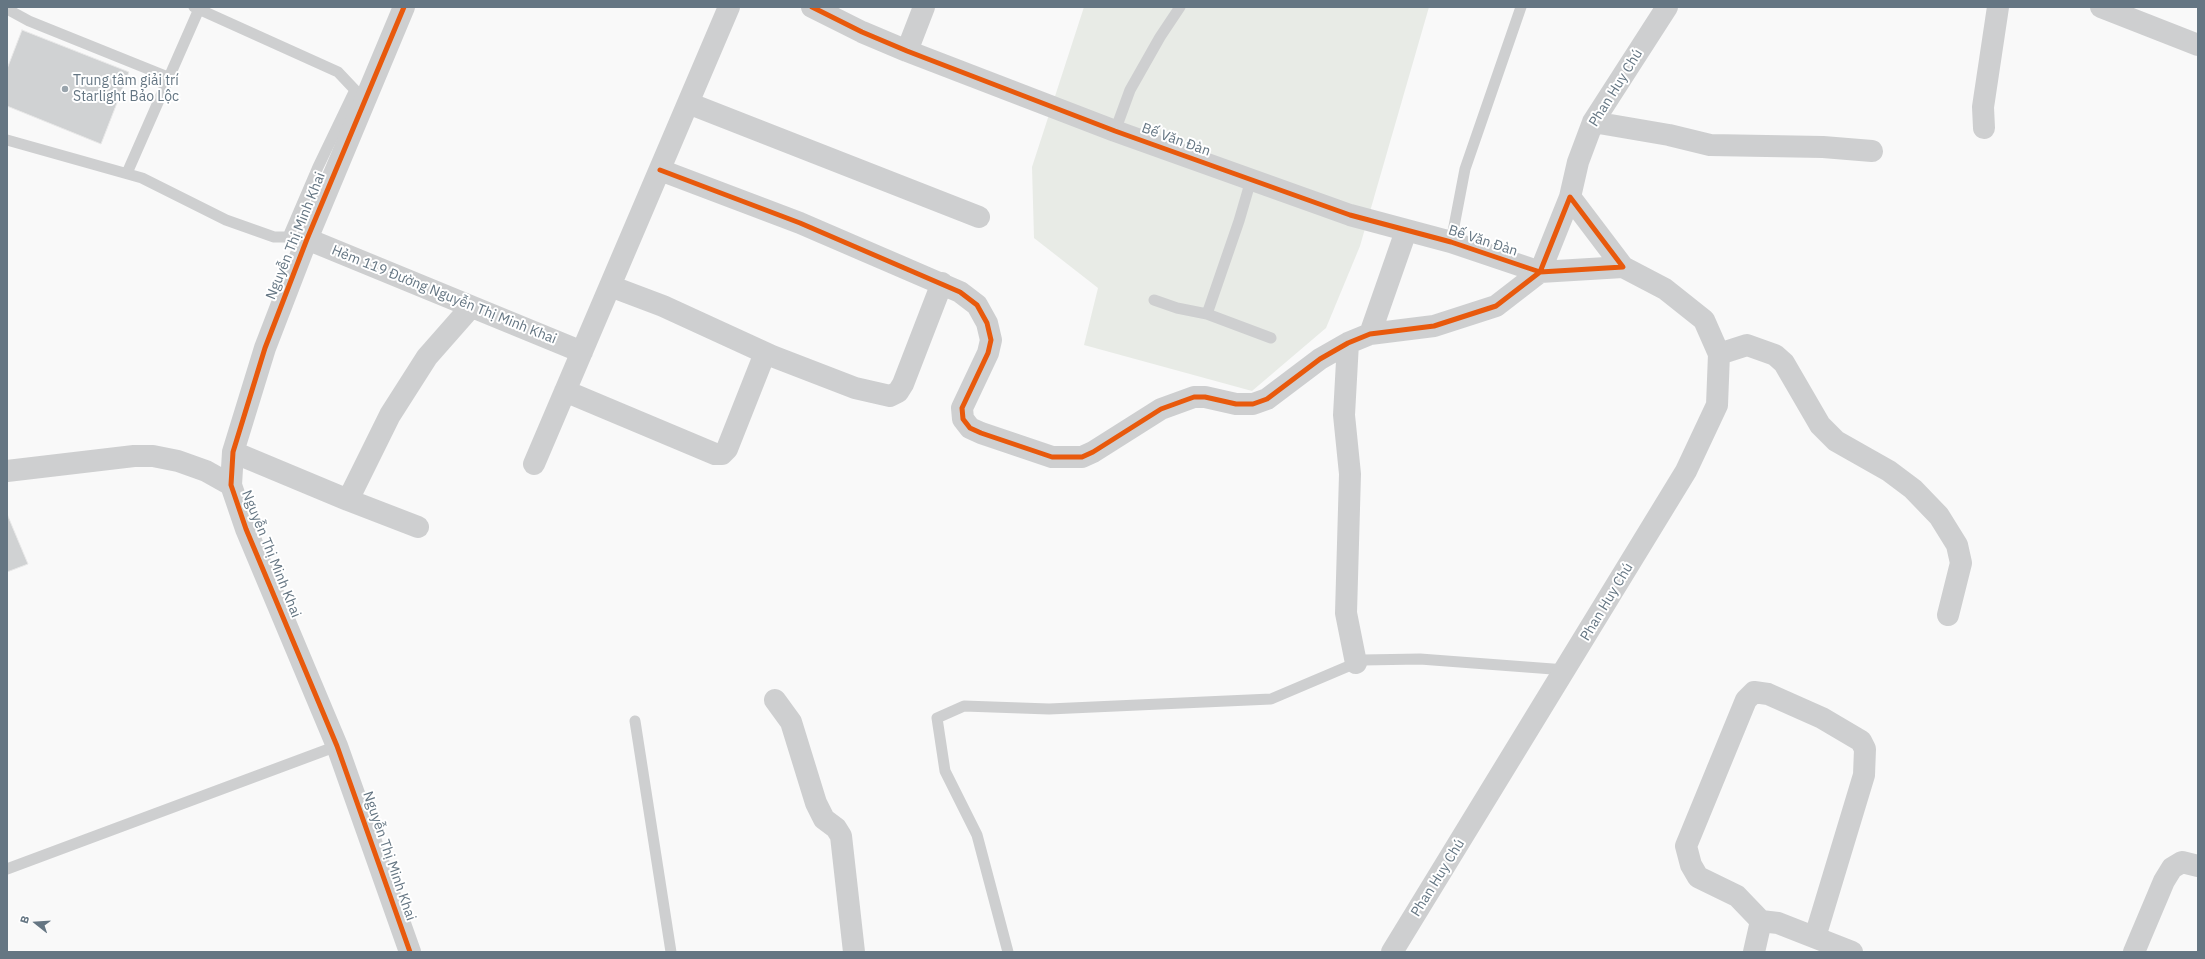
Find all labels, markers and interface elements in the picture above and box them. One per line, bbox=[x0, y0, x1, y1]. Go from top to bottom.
street label: Phan Huy Chú bbox=[1586, 46, 1646, 130]
place label: Trung tâm giải trí Starlight Bảo Lộc bbox=[73, 73, 179, 106]
marker: Trung tâm giải trí Starlight Bảo Lộc bbox=[60, 84, 70, 94]
street label: Bế Văn Đàn bbox=[1139, 120, 1213, 160]
street label: Nguyễn Thị Minh Khai bbox=[263, 170, 329, 302]
street label: Bế Văn Đàn bbox=[1446, 222, 1520, 260]
street label: Hẻm 119 Đường Nguyễn Thị Minh Khai bbox=[329, 242, 559, 348]
street label: Nguyễn Thị Minh Khai bbox=[238, 488, 304, 620]
street label: Phan Huy Chú bbox=[1577, 560, 1637, 644]
street label: Nguyễn Thị Minh Khai bbox=[359, 789, 419, 923]
street label: Phan Huy Chú bbox=[1408, 836, 1468, 920]
north arrow bbox=[16, 903, 56, 943]
text: B bbox=[17, 914, 32, 925]

